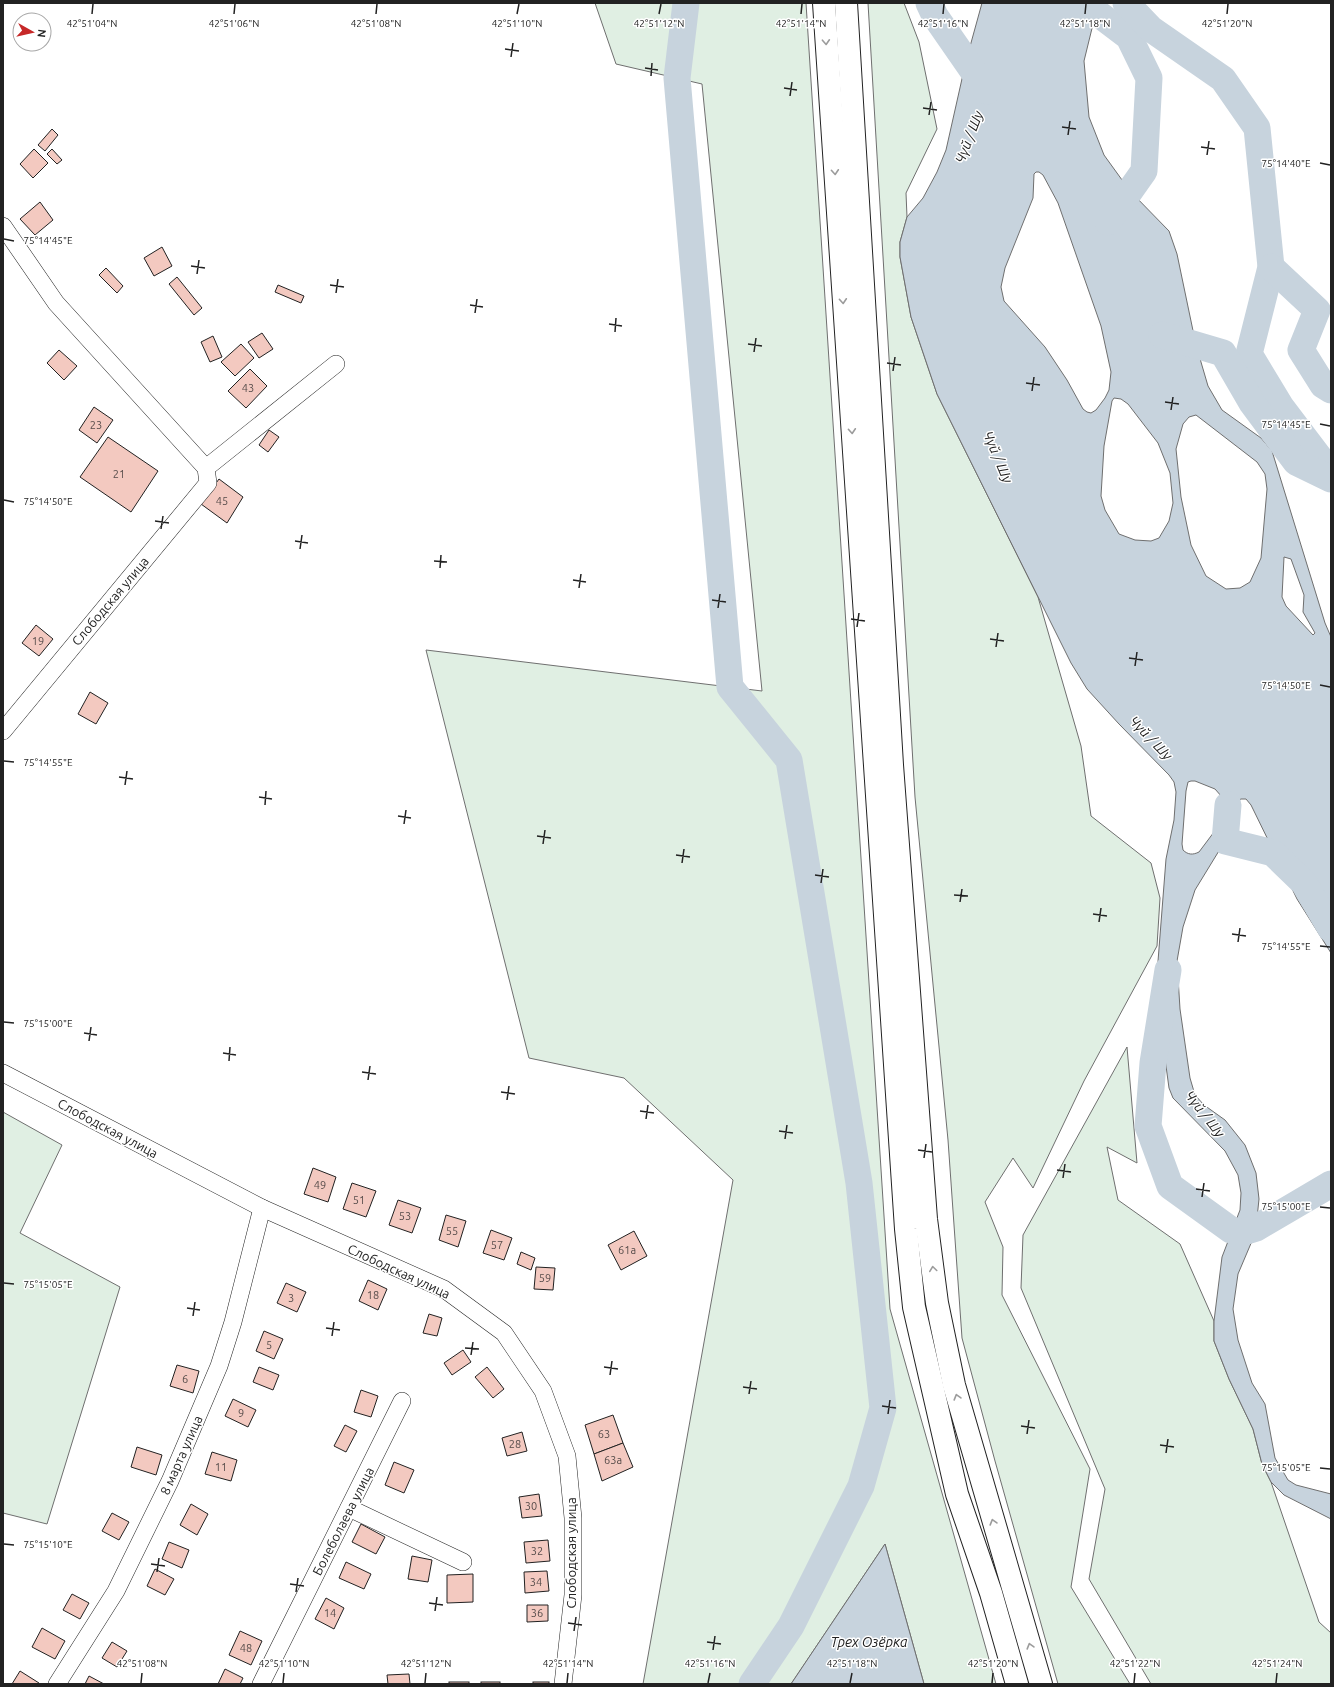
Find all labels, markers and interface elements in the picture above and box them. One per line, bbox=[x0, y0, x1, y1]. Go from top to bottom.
north arrow bbox=[12, 12, 52, 52]
text: 42°51'04"N bbox=[67, 18, 117, 29]
text: 42°51'06"N bbox=[209, 18, 259, 29]
text: 42°51'08"N bbox=[351, 18, 401, 29]
text: 42°51'10"N bbox=[492, 18, 542, 29]
text: 42°51'12"N bbox=[634, 18, 684, 29]
text: 42°51'14"N bbox=[776, 18, 826, 29]
text: 42°51'16"N bbox=[918, 18, 968, 29]
text: 42°51'18"N bbox=[1060, 18, 1110, 29]
text: 42°51'20"N bbox=[1202, 18, 1252, 29]
text: N bbox=[35, 28, 48, 38]
one-way arrow bbox=[822, 39, 831, 45]
water label: Чүй / Шу bbox=[952, 108, 986, 165]
text: 75°14'40"E bbox=[1261, 158, 1311, 169]
one-way arrow bbox=[830, 169, 839, 175]
text: 75°14'45"E bbox=[23, 235, 73, 246]
one-way arrow bbox=[839, 298, 848, 304]
house number: 43 bbox=[242, 382, 254, 394]
house number: 23 bbox=[90, 419, 102, 431]
text: 75°14'45"E bbox=[1261, 419, 1311, 430]
one-way arrow bbox=[848, 428, 857, 434]
water label: Чүй / Шу bbox=[980, 429, 1016, 486]
house number: 21 bbox=[113, 468, 125, 480]
house number: 45 bbox=[216, 495, 228, 507]
text: 75°14'50"E bbox=[23, 496, 73, 507]
street label: Слободская улица bbox=[69, 554, 151, 648]
house number: 19 bbox=[32, 635, 44, 647]
text: 75°14'50"E bbox=[1261, 680, 1311, 691]
water label: Чүй / Шу bbox=[1126, 713, 1176, 763]
text: 75°14'55"E bbox=[23, 757, 73, 768]
text: 75°14'55"E bbox=[1261, 941, 1311, 952]
text: 75°15'00"E bbox=[23, 1018, 73, 1029]
water label: Чүй / Шу bbox=[1182, 1088, 1228, 1141]
street label: Слободская улица bbox=[56, 1096, 160, 1160]
house number: 49 bbox=[314, 1179, 326, 1191]
house number: 51 bbox=[353, 1194, 365, 1206]
text: 75°15'00"E bbox=[1261, 1201, 1311, 1212]
house number: 53 bbox=[399, 1210, 411, 1222]
house number: 55 bbox=[446, 1225, 458, 1237]
house number: 57 bbox=[491, 1239, 503, 1251]
street label: Слободская улица bbox=[346, 1241, 452, 1301]
house number: 61a bbox=[618, 1244, 636, 1256]
one-way arrow bbox=[929, 1266, 938, 1272]
house number: 59 bbox=[539, 1272, 551, 1284]
text: 75°15'05"E bbox=[23, 1279, 73, 1290]
house number: 18 bbox=[367, 1289, 379, 1301]
house number: 3 bbox=[288, 1292, 294, 1304]
house number: 5 bbox=[266, 1339, 272, 1351]
house number: 6 bbox=[182, 1373, 188, 1385]
one-way arrow bbox=[953, 1394, 962, 1401]
house number: 9 bbox=[238, 1407, 244, 1419]
street label: 8 марта улица bbox=[157, 1413, 205, 1497]
house number: 63 bbox=[598, 1428, 610, 1440]
house number: 28 bbox=[509, 1438, 521, 1450]
house number: 63a bbox=[604, 1454, 622, 1466]
house number: 11 bbox=[215, 1461, 227, 1473]
text: 75°15'05"E bbox=[1261, 1462, 1311, 1473]
street label: Болеболаева улица bbox=[310, 1465, 376, 1577]
street label: Слободская улица bbox=[564, 1497, 578, 1609]
house number: 30 bbox=[525, 1500, 537, 1512]
one-way arrow bbox=[990, 1518, 998, 1525]
text: 75°15'10"E bbox=[23, 1539, 73, 1550]
house number: 32 bbox=[531, 1545, 543, 1557]
house number: 34 bbox=[530, 1576, 542, 1588]
house number: 14 bbox=[324, 1607, 336, 1619]
house number: 36 bbox=[531, 1607, 543, 1619]
water label: Трех Озёрка bbox=[831, 1634, 908, 1650]
house number: 48 bbox=[240, 1642, 252, 1654]
one-way arrow bbox=[1026, 1643, 1035, 1650]
text: 42°51'08"N bbox=[117, 1658, 167, 1669]
text: 42°51'10"N bbox=[259, 1658, 309, 1669]
text: 42°51'12"N bbox=[401, 1658, 451, 1669]
text: 42°51'14"N bbox=[543, 1658, 593, 1669]
text: 42°51'16"N bbox=[685, 1658, 735, 1669]
text: 42°51'18"N bbox=[827, 1658, 877, 1669]
text: 42°51'20"N bbox=[968, 1658, 1018, 1669]
text: 42°51'22"N bbox=[1110, 1658, 1160, 1669]
text: 42°51'24"N bbox=[1252, 1658, 1302, 1669]

